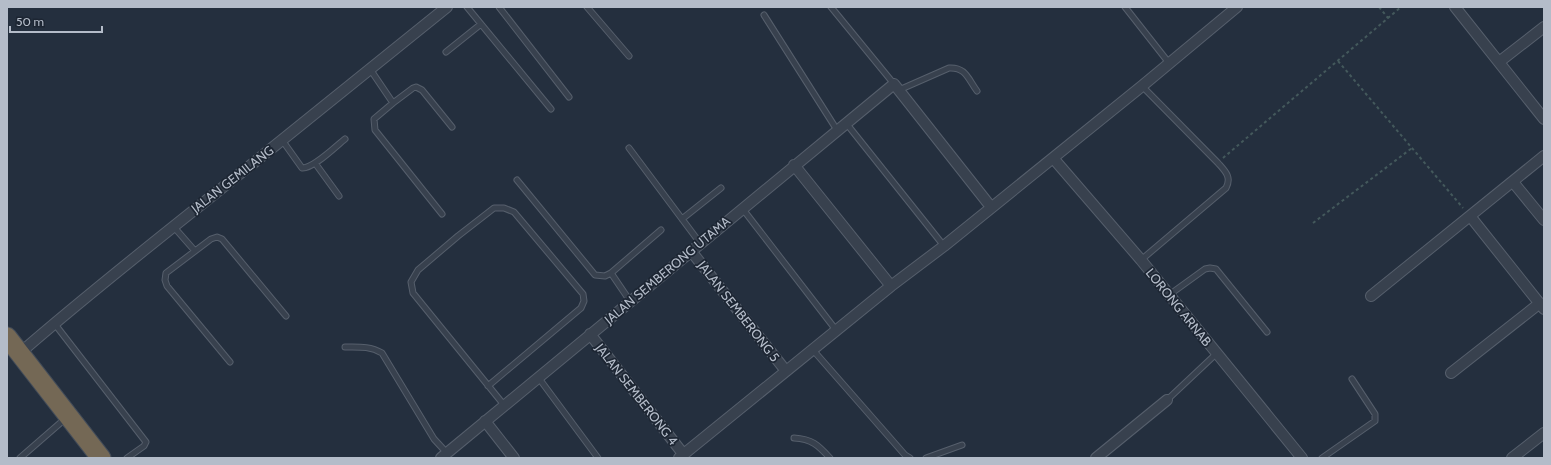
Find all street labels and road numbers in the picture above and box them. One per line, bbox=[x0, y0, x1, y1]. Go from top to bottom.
street label: JALAN GEMILANG bbox=[187, 142, 277, 217]
street label: JALAN SEMBERONG UTAMA bbox=[600, 213, 733, 328]
street label: JALAN SEMBERONG 5 bbox=[694, 256, 783, 365]
street label: LORONG ARNAB bbox=[1143, 265, 1215, 349]
street label: JALAN SEMBERONG 4 bbox=[592, 339, 682, 448]

